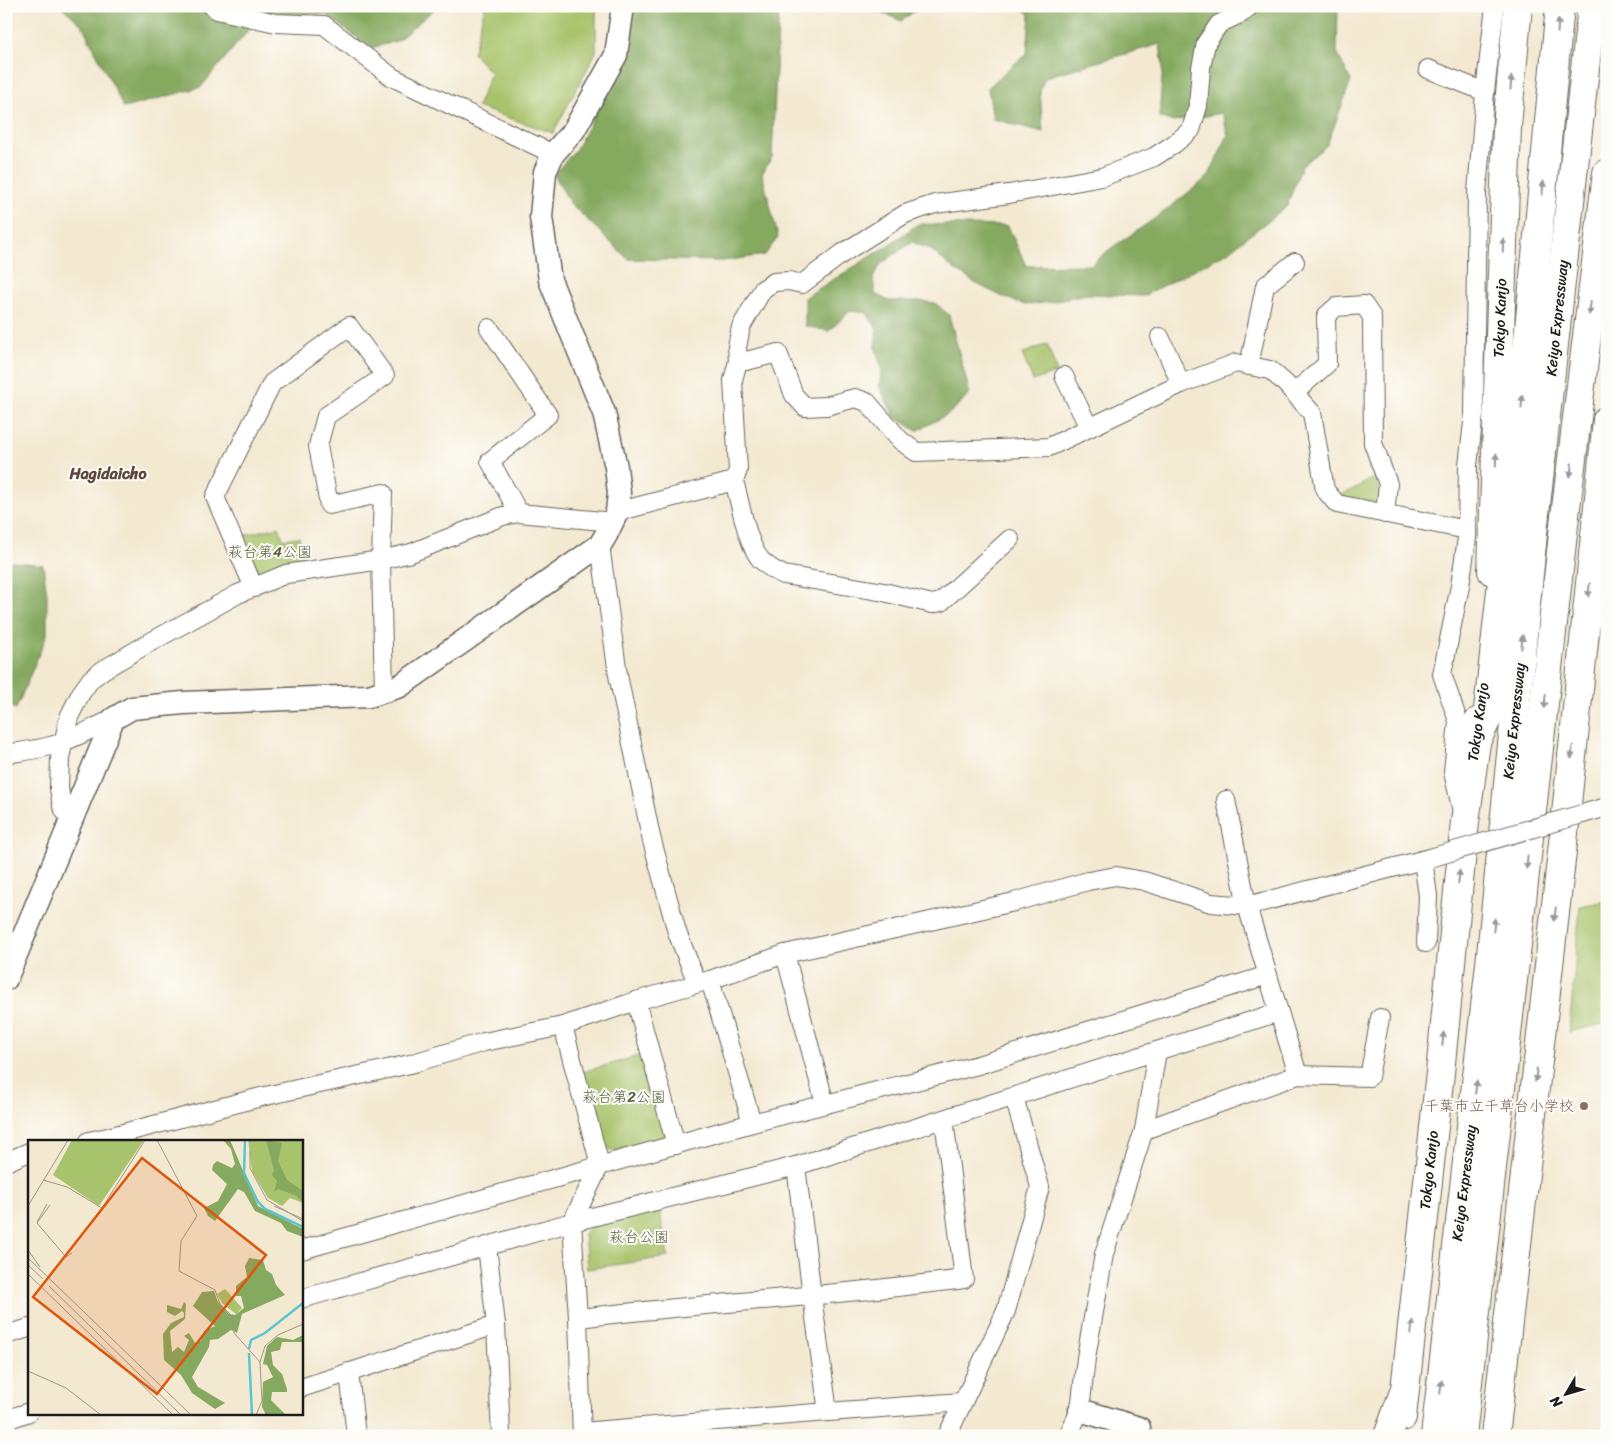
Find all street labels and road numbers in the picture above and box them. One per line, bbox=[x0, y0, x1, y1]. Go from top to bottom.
street label: Keiyo Expressway bbox=[1538, 258, 1576, 377]
street label: Tokyo Kanjo bbox=[1486, 278, 1514, 358]
street label: Keiyo Expressway bbox=[1495, 661, 1533, 780]
street label: Tokyo Kanjo bbox=[1460, 681, 1496, 763]
street label: Keiyo Expressway bbox=[1444, 1123, 1484, 1242]
street label: Tokyo Kanjo bbox=[1412, 1129, 1446, 1211]

